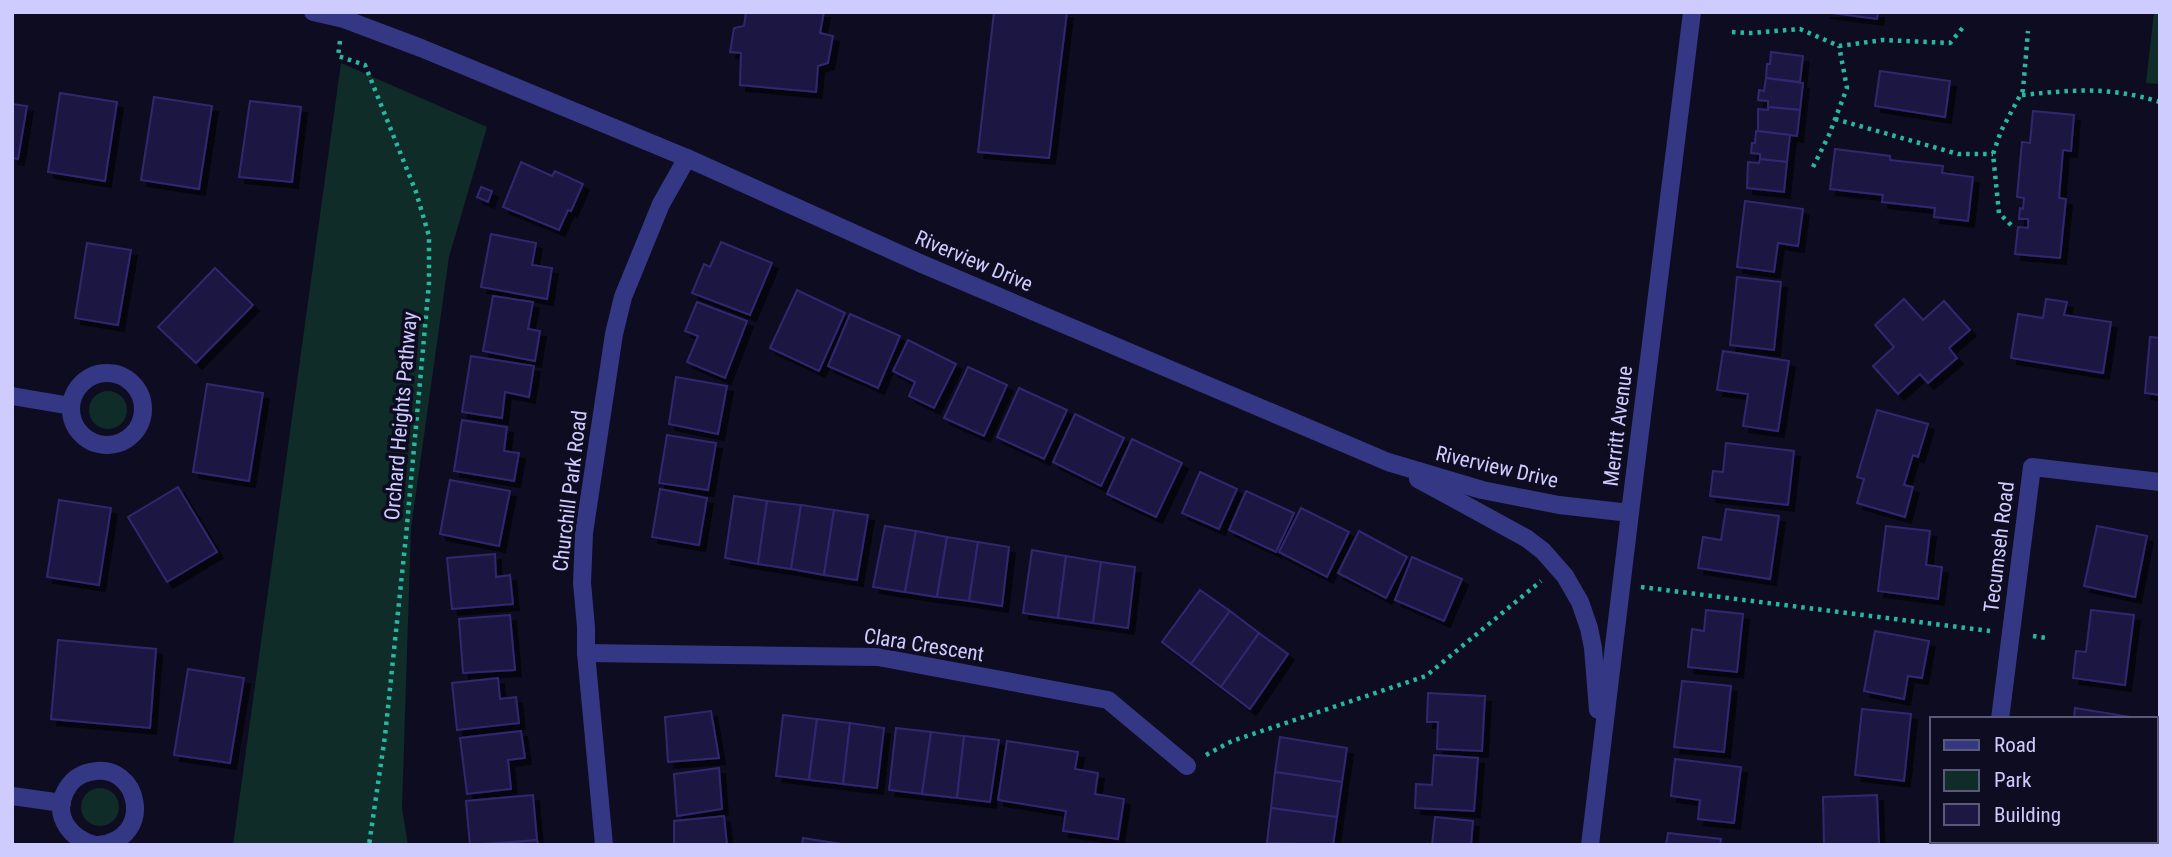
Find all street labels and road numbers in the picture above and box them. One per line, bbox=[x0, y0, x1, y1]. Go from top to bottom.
street label: Riverview Drive bbox=[912, 225, 1036, 297]
street label: Orchard Heights Pathway bbox=[380, 311, 422, 521]
street label: Merritt Avenue bbox=[1599, 364, 1637, 488]
street label: Churchill Park Road bbox=[548, 409, 592, 573]
street label: Riverview Drive bbox=[1433, 441, 1561, 493]
street label: Tecumseh Road bbox=[1979, 480, 2019, 614]
street label: Clara Crescent bbox=[862, 624, 986, 666]

